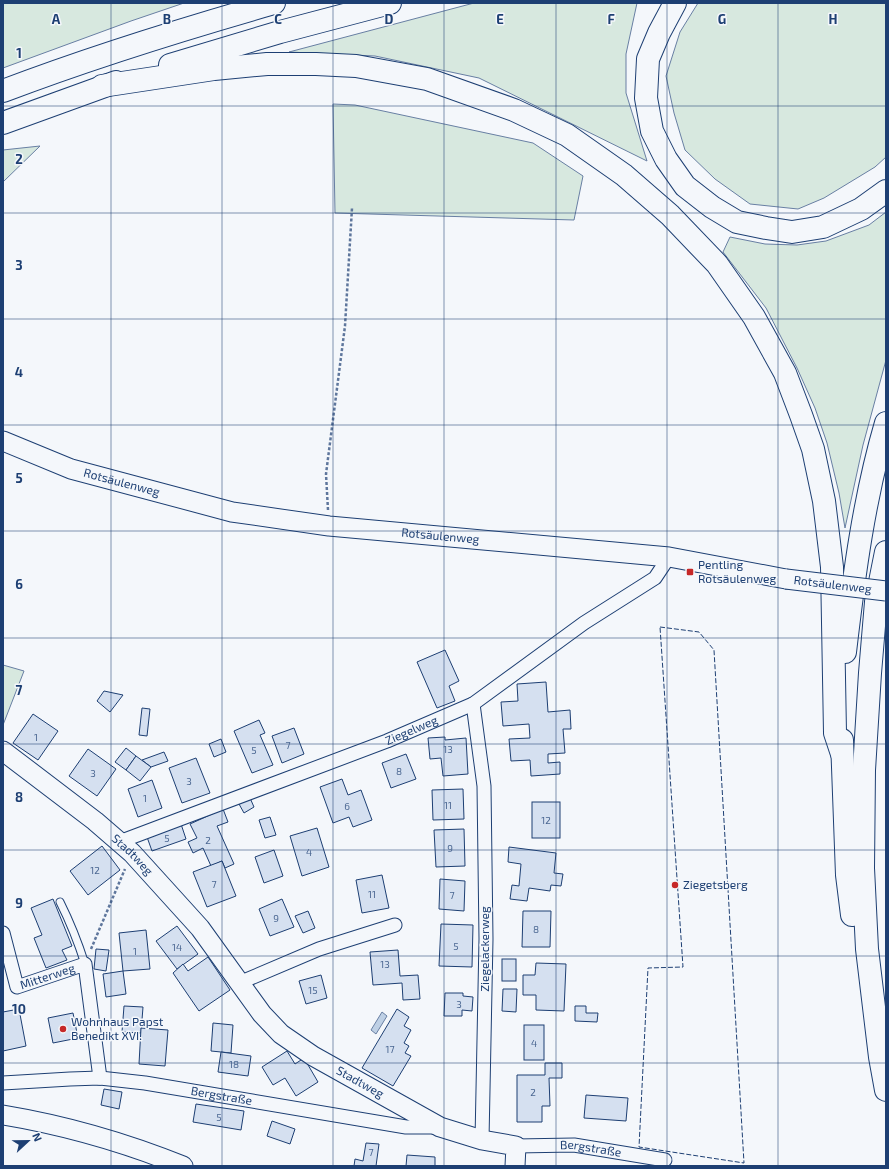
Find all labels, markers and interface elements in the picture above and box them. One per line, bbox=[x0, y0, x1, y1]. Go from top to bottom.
text: A bbox=[52, 11, 61, 27]
text: B bbox=[163, 11, 171, 27]
text: C bbox=[274, 11, 282, 27]
text: D bbox=[385, 11, 394, 27]
text: E bbox=[496, 11, 504, 27]
text: F bbox=[607, 11, 615, 27]
text: G bbox=[718, 11, 726, 27]
text: H bbox=[829, 11, 838, 27]
text: 1 bbox=[16, 45, 22, 61]
text: 2 bbox=[15, 151, 23, 167]
text: 3 bbox=[15, 257, 23, 273]
text: 4 bbox=[15, 364, 23, 380]
street label: Rotsäulenweg bbox=[82, 465, 162, 499]
text: 5 bbox=[15, 470, 23, 486]
street label: Rotsäulenweg bbox=[401, 525, 480, 546]
place label: Pentling Rotsäulenweg bbox=[698, 557, 777, 585]
marker: Pentling Rotsäulenweg bbox=[685, 567, 695, 577]
street label: Rotsäulenweg bbox=[793, 572, 873, 595]
text: 6 bbox=[15, 576, 23, 592]
text: 7 bbox=[16, 682, 23, 698]
street label: Ziegelweg bbox=[383, 712, 440, 747]
house number: 1 bbox=[34, 731, 38, 743]
house number: 7 bbox=[285, 739, 291, 751]
house number: 13 bbox=[443, 743, 453, 755]
house number: 5 bbox=[251, 744, 257, 756]
house number: 8 bbox=[396, 765, 402, 777]
house number: 3 bbox=[90, 767, 96, 779]
house number: 3 bbox=[186, 775, 192, 787]
text: 8 bbox=[15, 789, 23, 805]
house number: 1 bbox=[143, 792, 147, 804]
house number: 11 bbox=[444, 799, 452, 811]
house number: 6 bbox=[344, 800, 350, 812]
house number: 12 bbox=[541, 814, 551, 826]
street label: Stadtweg bbox=[109, 831, 157, 878]
house number: 5 bbox=[164, 832, 170, 844]
house number: 2 bbox=[205, 834, 211, 846]
house number: 9 bbox=[447, 842, 453, 854]
house number: 4 bbox=[306, 846, 312, 858]
house number: 12 bbox=[90, 864, 100, 876]
place label: Ziegetsberg bbox=[683, 877, 748, 891]
house number: 7 bbox=[211, 878, 217, 890]
marker: Ziegetsberg bbox=[670, 880, 680, 890]
house number: 11 bbox=[368, 888, 376, 900]
house number: 7 bbox=[449, 889, 455, 901]
text: 9 bbox=[15, 895, 23, 911]
street label: Ziegelackerweg bbox=[477, 906, 491, 992]
house number: 9 bbox=[273, 912, 279, 924]
house number: 8 bbox=[533, 923, 539, 935]
house number: 5 bbox=[453, 940, 459, 952]
house number: 14 bbox=[172, 941, 182, 953]
house number: 1 bbox=[133, 945, 137, 957]
house number: 13 bbox=[380, 958, 390, 970]
street label: Mitterweg bbox=[18, 960, 77, 991]
house number: 15 bbox=[308, 984, 318, 996]
house number: 3 bbox=[456, 998, 462, 1010]
text: 10 bbox=[12, 1001, 26, 1017]
place label: Wohnhaus Papst Benedikt XVI. bbox=[71, 1014, 164, 1042]
marker: Wohnhaus Papst Benedikt XVI. bbox=[58, 1024, 68, 1034]
house number: 4 bbox=[531, 1037, 537, 1049]
house number: 17 bbox=[385, 1043, 395, 1055]
house number: 18 bbox=[229, 1058, 239, 1070]
street label: Stadtweg bbox=[334, 1063, 387, 1100]
street label: Bergstraße bbox=[190, 1083, 253, 1107]
house number: 2 bbox=[530, 1086, 536, 1098]
house number: 5 bbox=[216, 1111, 222, 1123]
north arrow bbox=[8, 1121, 48, 1161]
text: N bbox=[30, 1131, 45, 1143]
street label: Bergstraße bbox=[560, 1137, 623, 1159]
house number: 7 bbox=[368, 1146, 374, 1158]

